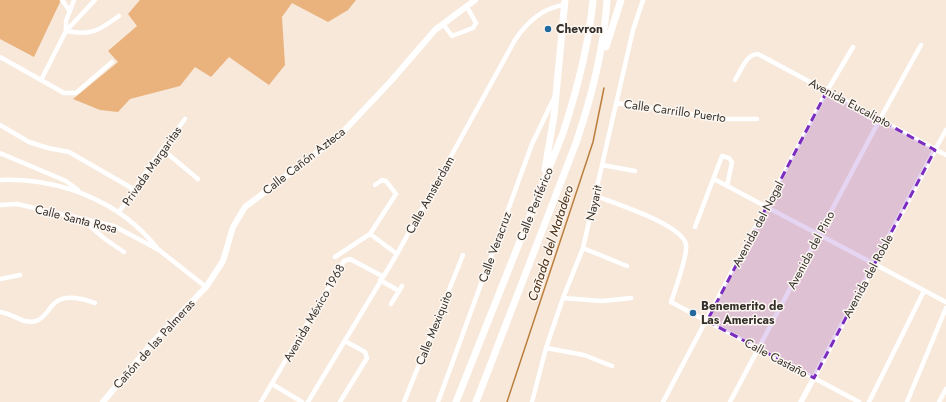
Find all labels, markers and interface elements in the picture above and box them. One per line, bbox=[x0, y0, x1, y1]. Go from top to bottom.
place label: Chevron bbox=[556, 20, 603, 38]
marker: Chevron bbox=[543, 24, 553, 34]
street label: Avenida Eucalipto bbox=[806, 74, 895, 132]
street label: Calle Carrillo Puerto bbox=[623, 95, 728, 127]
street label: Privada Margaritas bbox=[118, 122, 186, 210]
street label: Calle Cañón Azteca bbox=[259, 123, 349, 199]
street label: Calle Amsterdam bbox=[401, 153, 459, 237]
street label: Calle Periférico bbox=[512, 164, 558, 244]
street label: Avenida del Nogal bbox=[728, 178, 788, 270]
water label: Cañada del Matadero bbox=[523, 183, 578, 304]
street label: Nayarit bbox=[581, 183, 607, 223]
street label: Calle Santa Rosa bbox=[33, 200, 119, 238]
street label: Avenida del Pino bbox=[783, 207, 839, 292]
street label: Calle Veracruz bbox=[474, 209, 516, 285]
street label: Avenida del Roble bbox=[838, 231, 898, 321]
street label: Avenida México 1968 bbox=[279, 261, 349, 365]
street label: Calle Mexiquito bbox=[411, 288, 457, 368]
street label: Cañón de las Palmeras bbox=[109, 295, 199, 393]
place label: Benemerito de Las Americas bbox=[701, 297, 783, 329]
marker: Benemerito de Las Americas bbox=[688, 308, 698, 318]
street label: Calle Castaño bbox=[741, 334, 811, 383]

